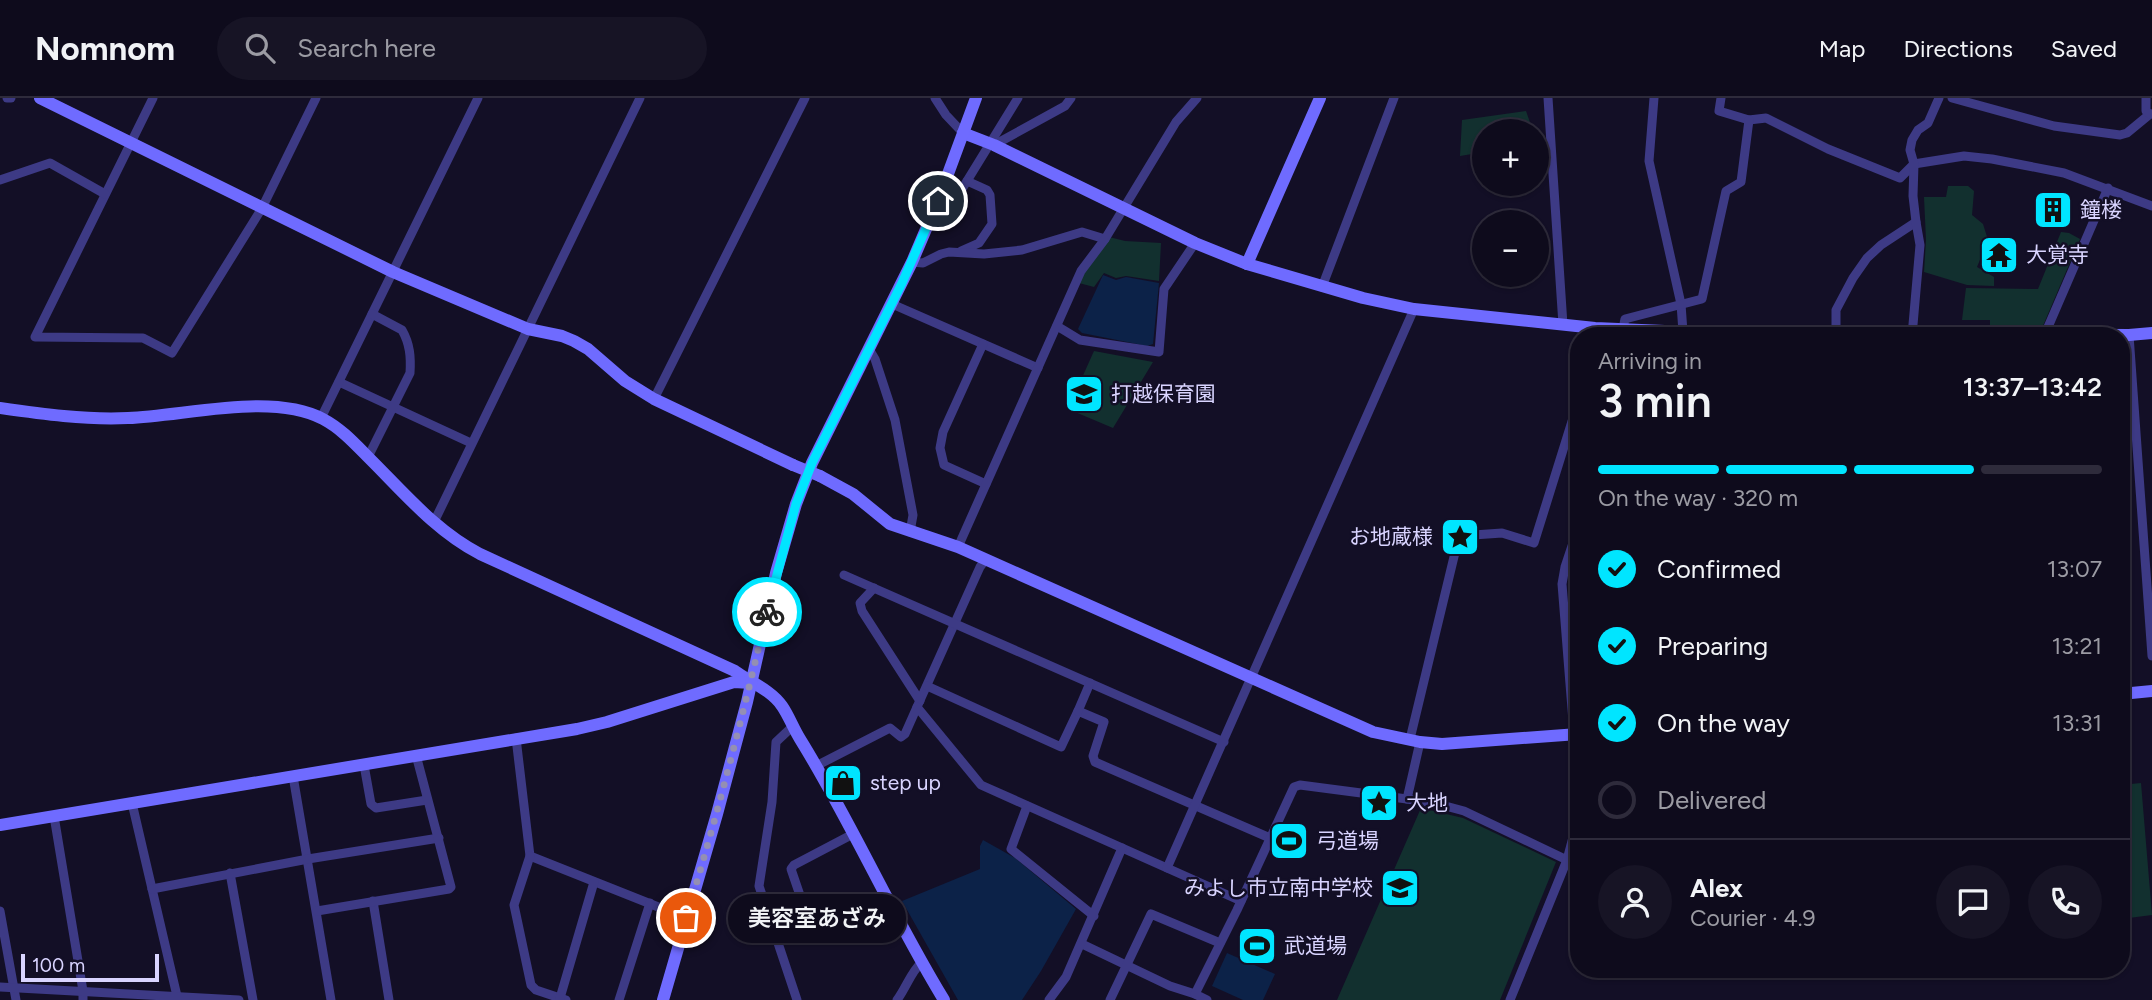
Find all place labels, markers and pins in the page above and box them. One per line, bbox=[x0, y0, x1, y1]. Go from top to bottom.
pin bbox=[908, 171, 968, 231]
building icon: 鐘楼 bbox=[2032, 189, 2074, 231]
place label: 鐘楼 bbox=[2080, 197, 2122, 222]
temple icon: 大覚寺 bbox=[1978, 234, 2020, 276]
place label: 大覚寺 bbox=[2026, 242, 2089, 267]
school or university icon: 打越保育園 bbox=[1063, 373, 1105, 415]
place label: 打越保育園 bbox=[1111, 381, 1216, 406]
place icon: お地蔵様 bbox=[1439, 516, 1481, 558]
place label: お地蔵様 bbox=[1349, 524, 1433, 549]
shop icon: step up bbox=[822, 762, 864, 804]
place label: step up bbox=[870, 770, 941, 795]
place icon: 大地 bbox=[1358, 782, 1400, 824]
place label: 大地 bbox=[1406, 790, 1448, 815]
sports icon: 弓道場 bbox=[1268, 820, 1310, 862]
place label: 弓道場 bbox=[1316, 828, 1379, 853]
school or university icon: みよし市立南中学校 bbox=[1379, 867, 1421, 909]
place label: みよし市立南中学校 bbox=[1184, 875, 1373, 900]
pin bbox=[656, 888, 716, 948]
callout: 美容室あざみ bbox=[728, 894, 906, 942]
sports icon: 武道場 bbox=[1236, 925, 1278, 967]
place label: 武道場 bbox=[1284, 933, 1347, 958]

